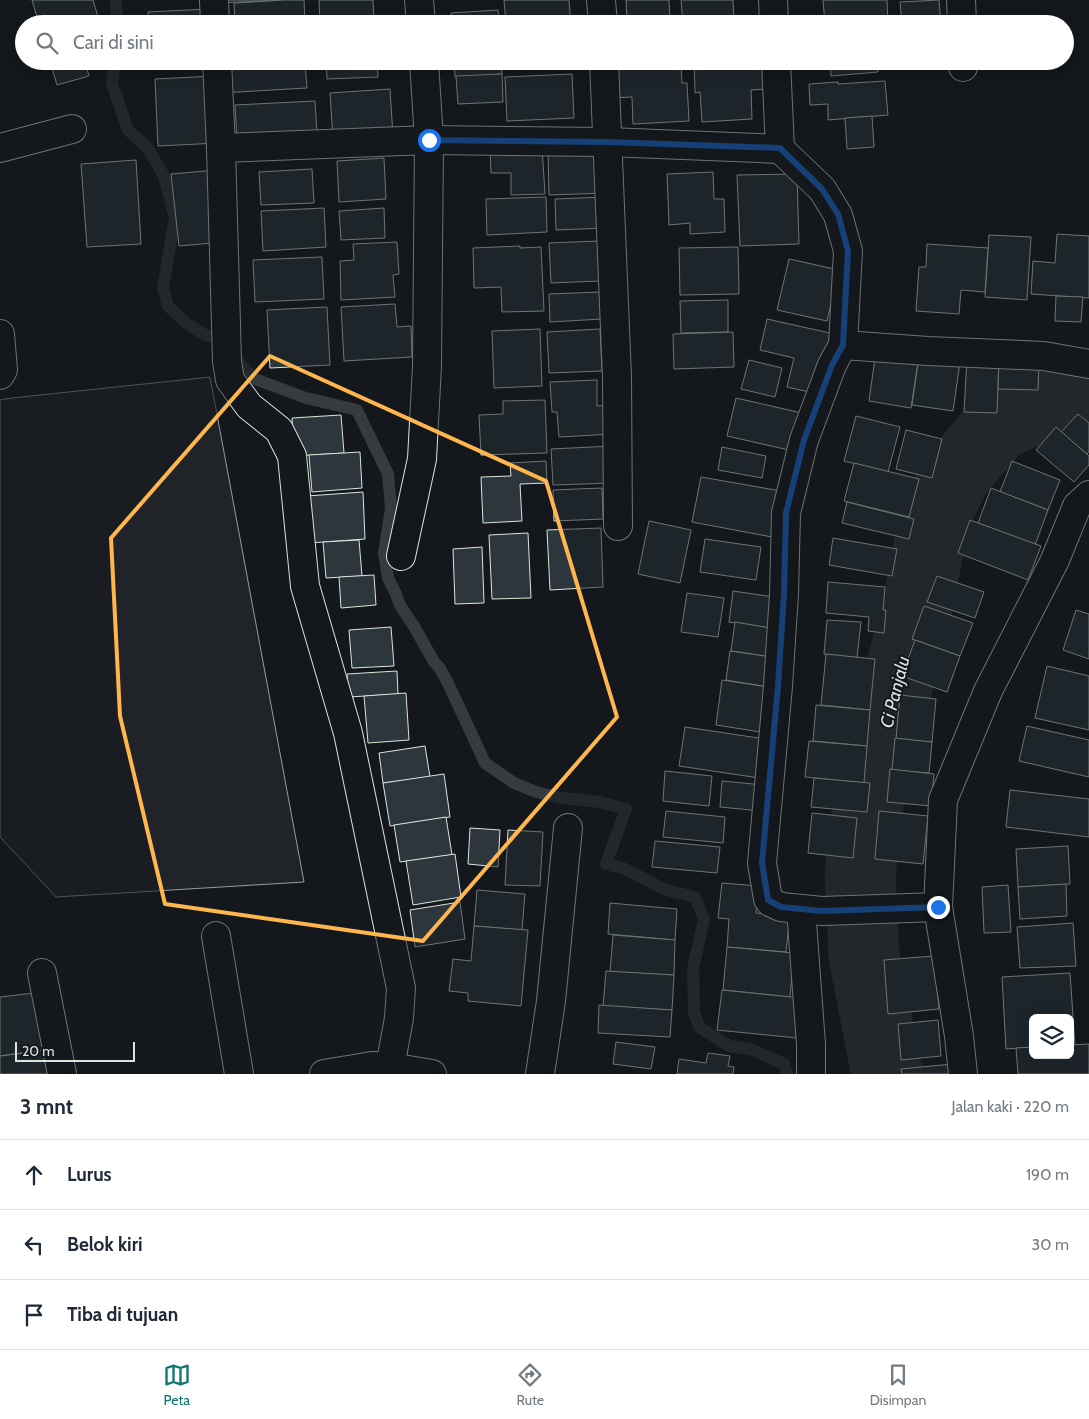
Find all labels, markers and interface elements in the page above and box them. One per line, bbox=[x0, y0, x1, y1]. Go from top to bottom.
search box bbox=[15, 15, 1074, 70]
icon: search bbox=[33, 29, 61, 57]
text: Cari di sini bbox=[73, 31, 154, 54]
route start bbox=[418, 129, 441, 152]
water label: Ci Panjalu bbox=[875, 654, 915, 730]
route end bbox=[927, 896, 950, 919]
map controls bbox=[1029, 1014, 1074, 1059]
button: layers bbox=[1029, 1014, 1074, 1059]
scale bar bbox=[15, 1039, 135, 1062]
text: 20 m bbox=[22, 1042, 55, 1060]
text: 3 mnt bbox=[20, 1094, 73, 1119]
text: Jalan kaki · 220 m bbox=[951, 1097, 1069, 1116]
icon: ahead bbox=[20, 1161, 48, 1189]
text: Lurus bbox=[67, 1163, 112, 1186]
text: 190 m bbox=[1026, 1165, 1069, 1184]
icon: left bbox=[20, 1231, 48, 1259]
text: Belok kiri bbox=[67, 1233, 143, 1256]
text: 30 m bbox=[1032, 1235, 1069, 1254]
icon: arrive bbox=[20, 1301, 48, 1329]
text: Tiba di tujuan bbox=[67, 1303, 178, 1326]
tab: Peta bbox=[163, 1361, 191, 1409]
tab: Rute bbox=[516, 1361, 544, 1409]
tab: Disimpan bbox=[870, 1361, 926, 1409]

